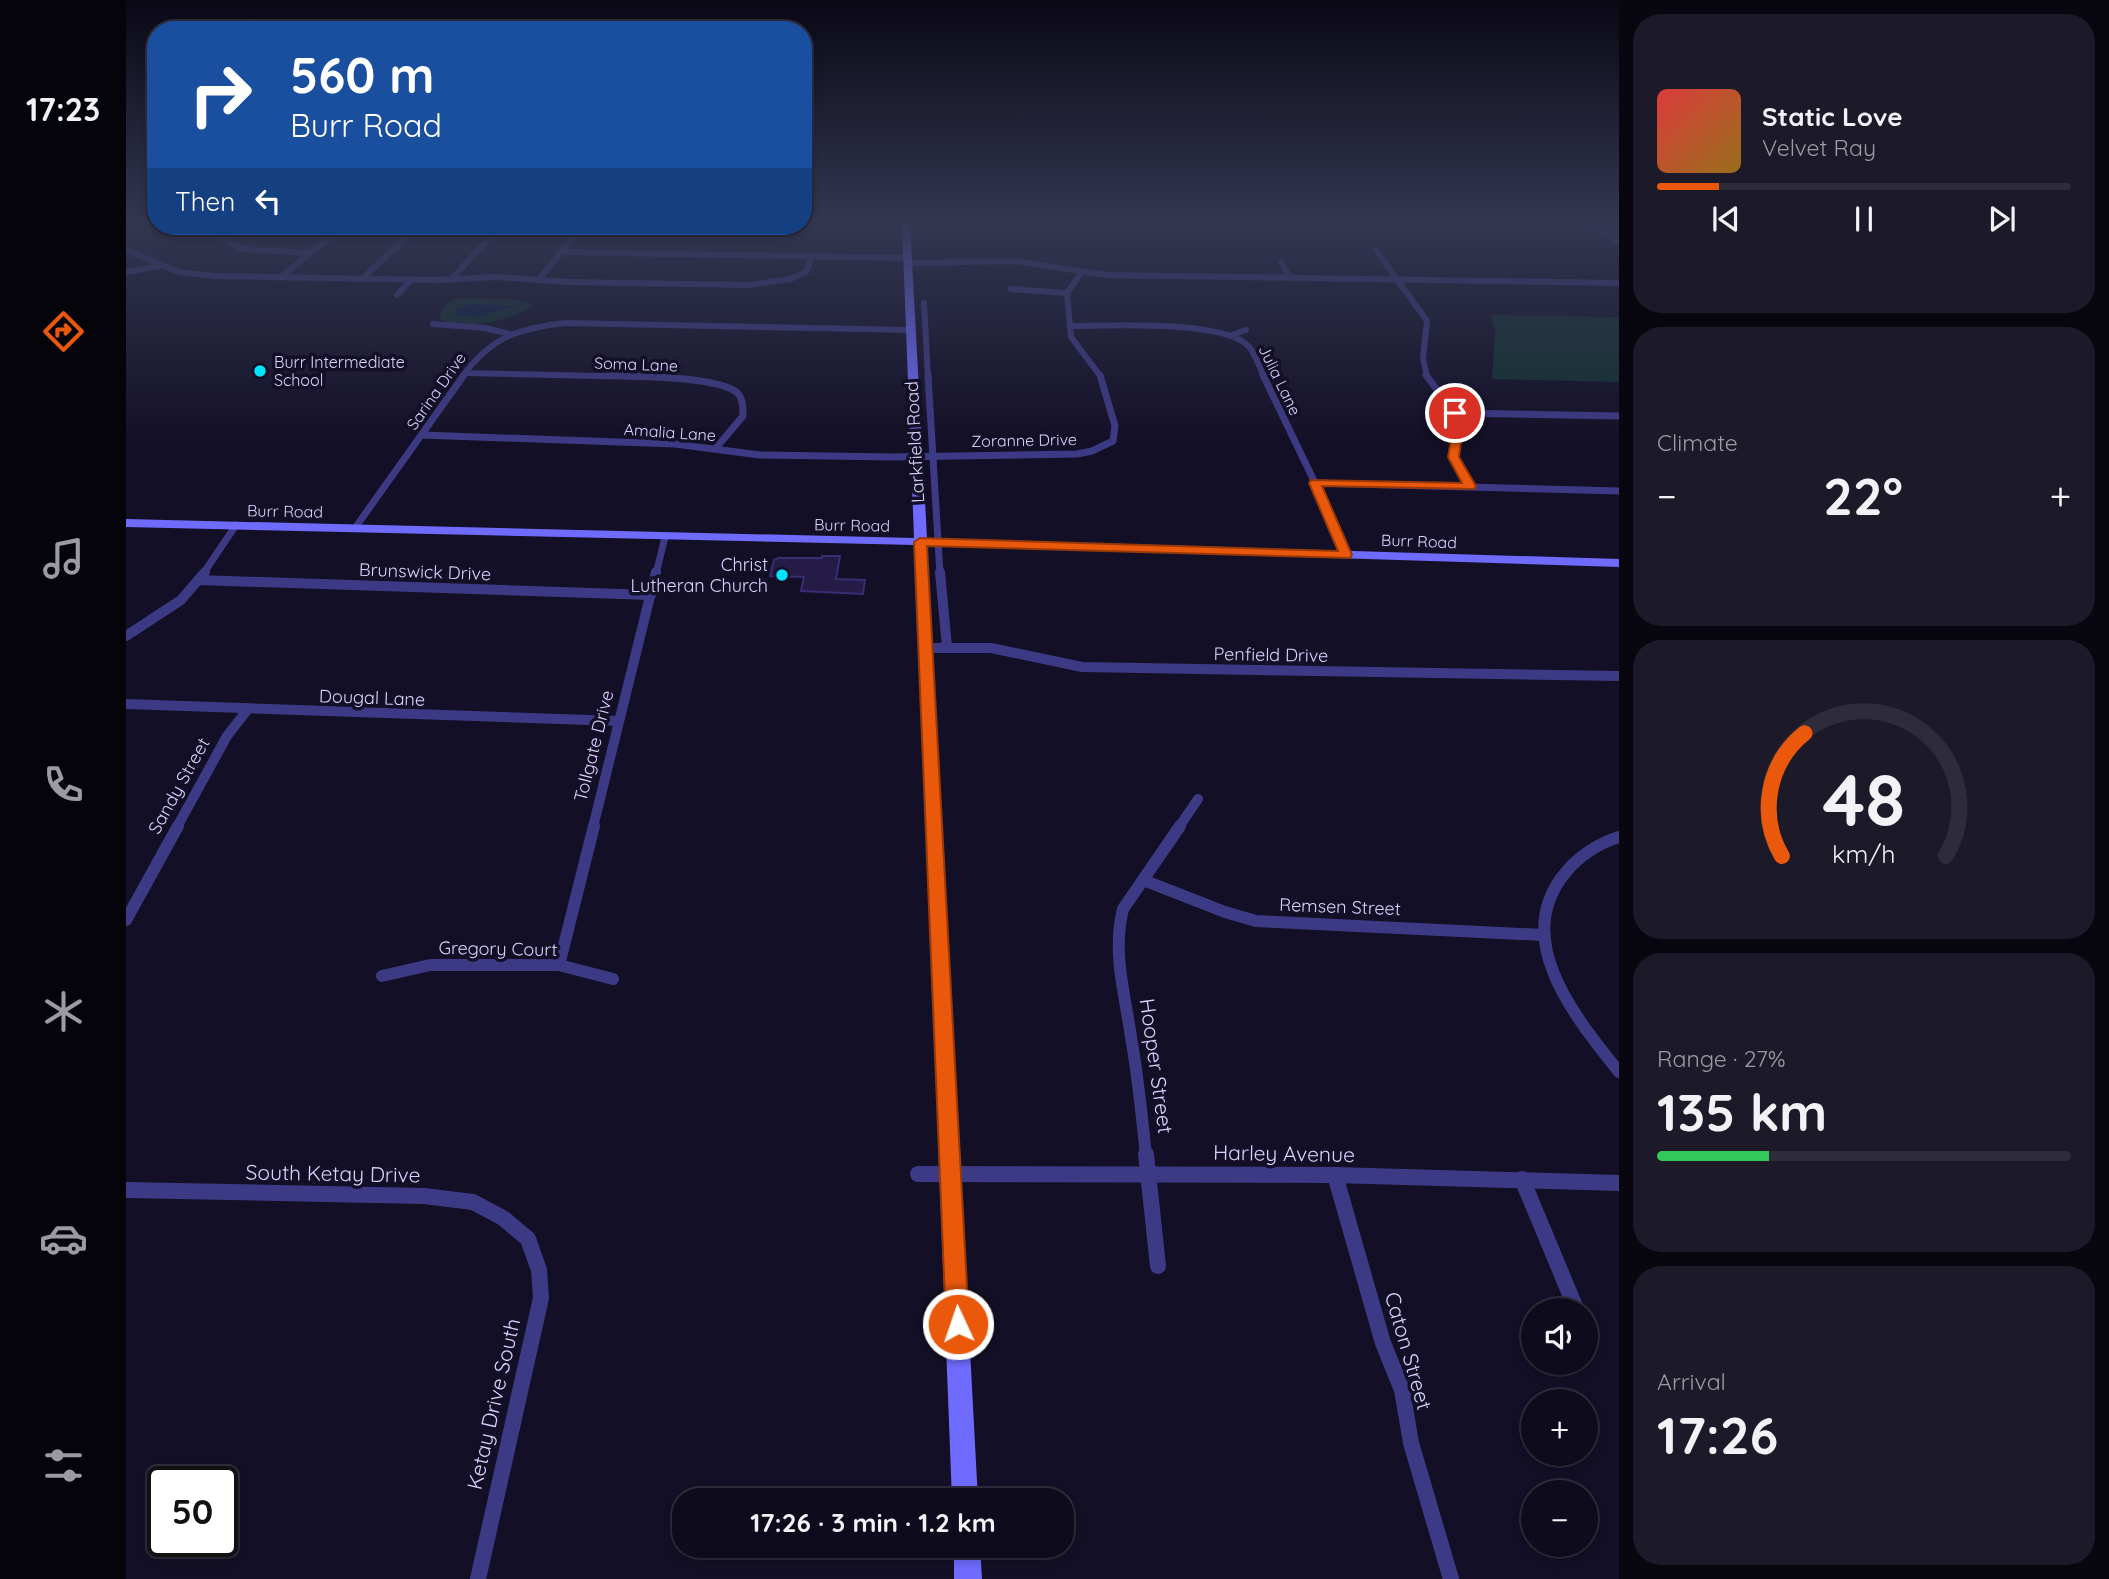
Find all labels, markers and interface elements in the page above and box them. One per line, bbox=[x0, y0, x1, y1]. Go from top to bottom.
text: 560 m bbox=[290, 44, 434, 105]
icon: right bbox=[175, 49, 266, 140]
text: 17:23 bbox=[26, 89, 100, 129]
text: Static Love bbox=[1762, 100, 1903, 133]
text: Burr Road bbox=[290, 105, 442, 145]
text: Velvet Ray bbox=[1762, 133, 1876, 162]
icon: left bbox=[249, 182, 287, 220]
text: Then bbox=[175, 185, 235, 218]
icon: previous bbox=[1707, 200, 1745, 238]
icon: pause bbox=[1845, 200, 1883, 238]
icon: next bbox=[1983, 200, 2021, 238]
icon: directions bbox=[39, 307, 88, 356]
street label: Julia Lane bbox=[1254, 341, 1306, 419]
street label: Sarina Drive bbox=[402, 348, 470, 434]
place label: Burr Intermediate School bbox=[274, 352, 405, 390]
street label: Soma Lane bbox=[594, 353, 678, 375]
marker: Burr Intermediate School bbox=[252, 363, 268, 379]
street label: Larkfield Road bbox=[900, 381, 929, 504]
pin bbox=[1425, 383, 1485, 443]
icon: arrive bbox=[1436, 394, 1474, 432]
street label: Amalia Lane bbox=[623, 419, 717, 445]
text: Climate bbox=[1657, 428, 1738, 457]
street label: Zoranne Drive bbox=[971, 429, 1077, 451]
text: 22° bbox=[1823, 463, 1903, 528]
text: − bbox=[1657, 472, 1677, 520]
text: + bbox=[2050, 472, 2071, 520]
street label: Burr Road bbox=[247, 500, 323, 522]
street label: Burr Road bbox=[814, 514, 890, 536]
street label: Burr Road bbox=[1381, 530, 1457, 552]
icon: music bbox=[39, 534, 88, 583]
place label: Christ Lutheran Church bbox=[630, 553, 768, 597]
street label: Brunswick Drive bbox=[358, 558, 492, 585]
marker: Christ Lutheran Church bbox=[774, 567, 790, 583]
street label: Penfield Drive bbox=[1213, 642, 1329, 667]
street label: Dougal Lane bbox=[319, 684, 425, 711]
street label: Tollgate Drive bbox=[569, 688, 618, 804]
street label: Sandy Street bbox=[143, 734, 214, 838]
text: 48 bbox=[1823, 753, 1905, 844]
icon: phone bbox=[39, 760, 88, 809]
text: km/h bbox=[1832, 837, 1896, 868]
street label: Remsen Street bbox=[1279, 893, 1401, 920]
street label: Gregory Court bbox=[438, 936, 558, 961]
icon: climate bbox=[39, 987, 88, 1036]
street label: Hooper Street bbox=[1135, 997, 1179, 1135]
text: Range · 27% bbox=[1657, 1044, 1786, 1073]
text: 135 km bbox=[1657, 1079, 1827, 1144]
street label: Harley Avenue bbox=[1213, 1139, 1355, 1167]
street label: South Ketay Drive bbox=[245, 1158, 421, 1188]
icon: car bbox=[39, 1214, 88, 1263]
position arrow bbox=[921, 1287, 995, 1361]
street label: Caton Street bbox=[1380, 1289, 1438, 1413]
map controls bbox=[1521, 1298, 1598, 1557]
button: sound bbox=[1521, 1298, 1598, 1375]
street label: Ketay Drive South bbox=[461, 1316, 525, 1492]
text: Arrival bbox=[1657, 1367, 1726, 1396]
button: + bbox=[1521, 1389, 1598, 1466]
text: 17:26 bbox=[1657, 1402, 1778, 1467]
icon: filters bbox=[39, 1441, 88, 1490]
speed limit sign: 50 bbox=[147, 1466, 238, 1557]
button: − bbox=[1521, 1480, 1598, 1557]
text: 17:26 · 3 min · 1.2 km bbox=[750, 1506, 996, 1539]

